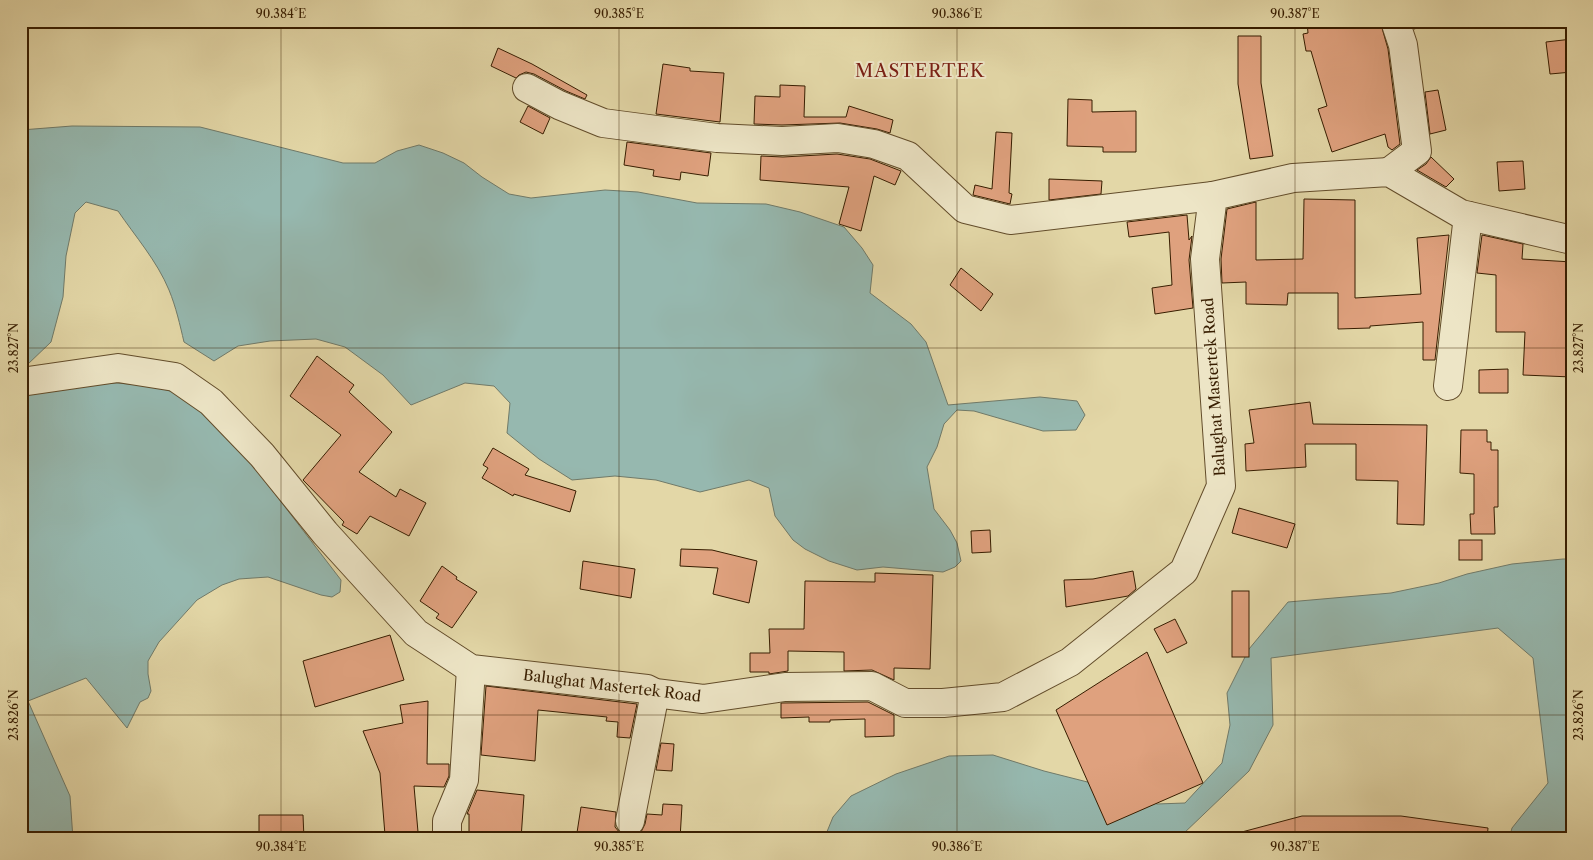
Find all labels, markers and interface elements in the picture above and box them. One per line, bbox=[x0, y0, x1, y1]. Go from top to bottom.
text: 90.384°E bbox=[256, 6, 306, 21]
text: 90.385°E bbox=[594, 6, 644, 21]
text: 90.386°E bbox=[932, 6, 982, 21]
text: 90.387°E bbox=[1270, 6, 1320, 21]
district label: MASTERTEK bbox=[855, 60, 985, 82]
street label: Balughat Mastertek Road bbox=[1198, 297, 1229, 477]
text: 23.827°N bbox=[6, 323, 21, 373]
text: 23.827°N bbox=[1571, 323, 1586, 373]
street label: Balughat Mastertek Road bbox=[522, 665, 702, 706]
text: 23.826°N bbox=[6, 689, 21, 741]
text: 23.826°N bbox=[1571, 689, 1586, 741]
text: 90.384°E bbox=[256, 839, 306, 854]
text: 90.385°E bbox=[594, 839, 644, 854]
text: 90.386°E bbox=[932, 839, 982, 854]
text: 90.387°E bbox=[1270, 839, 1320, 854]

